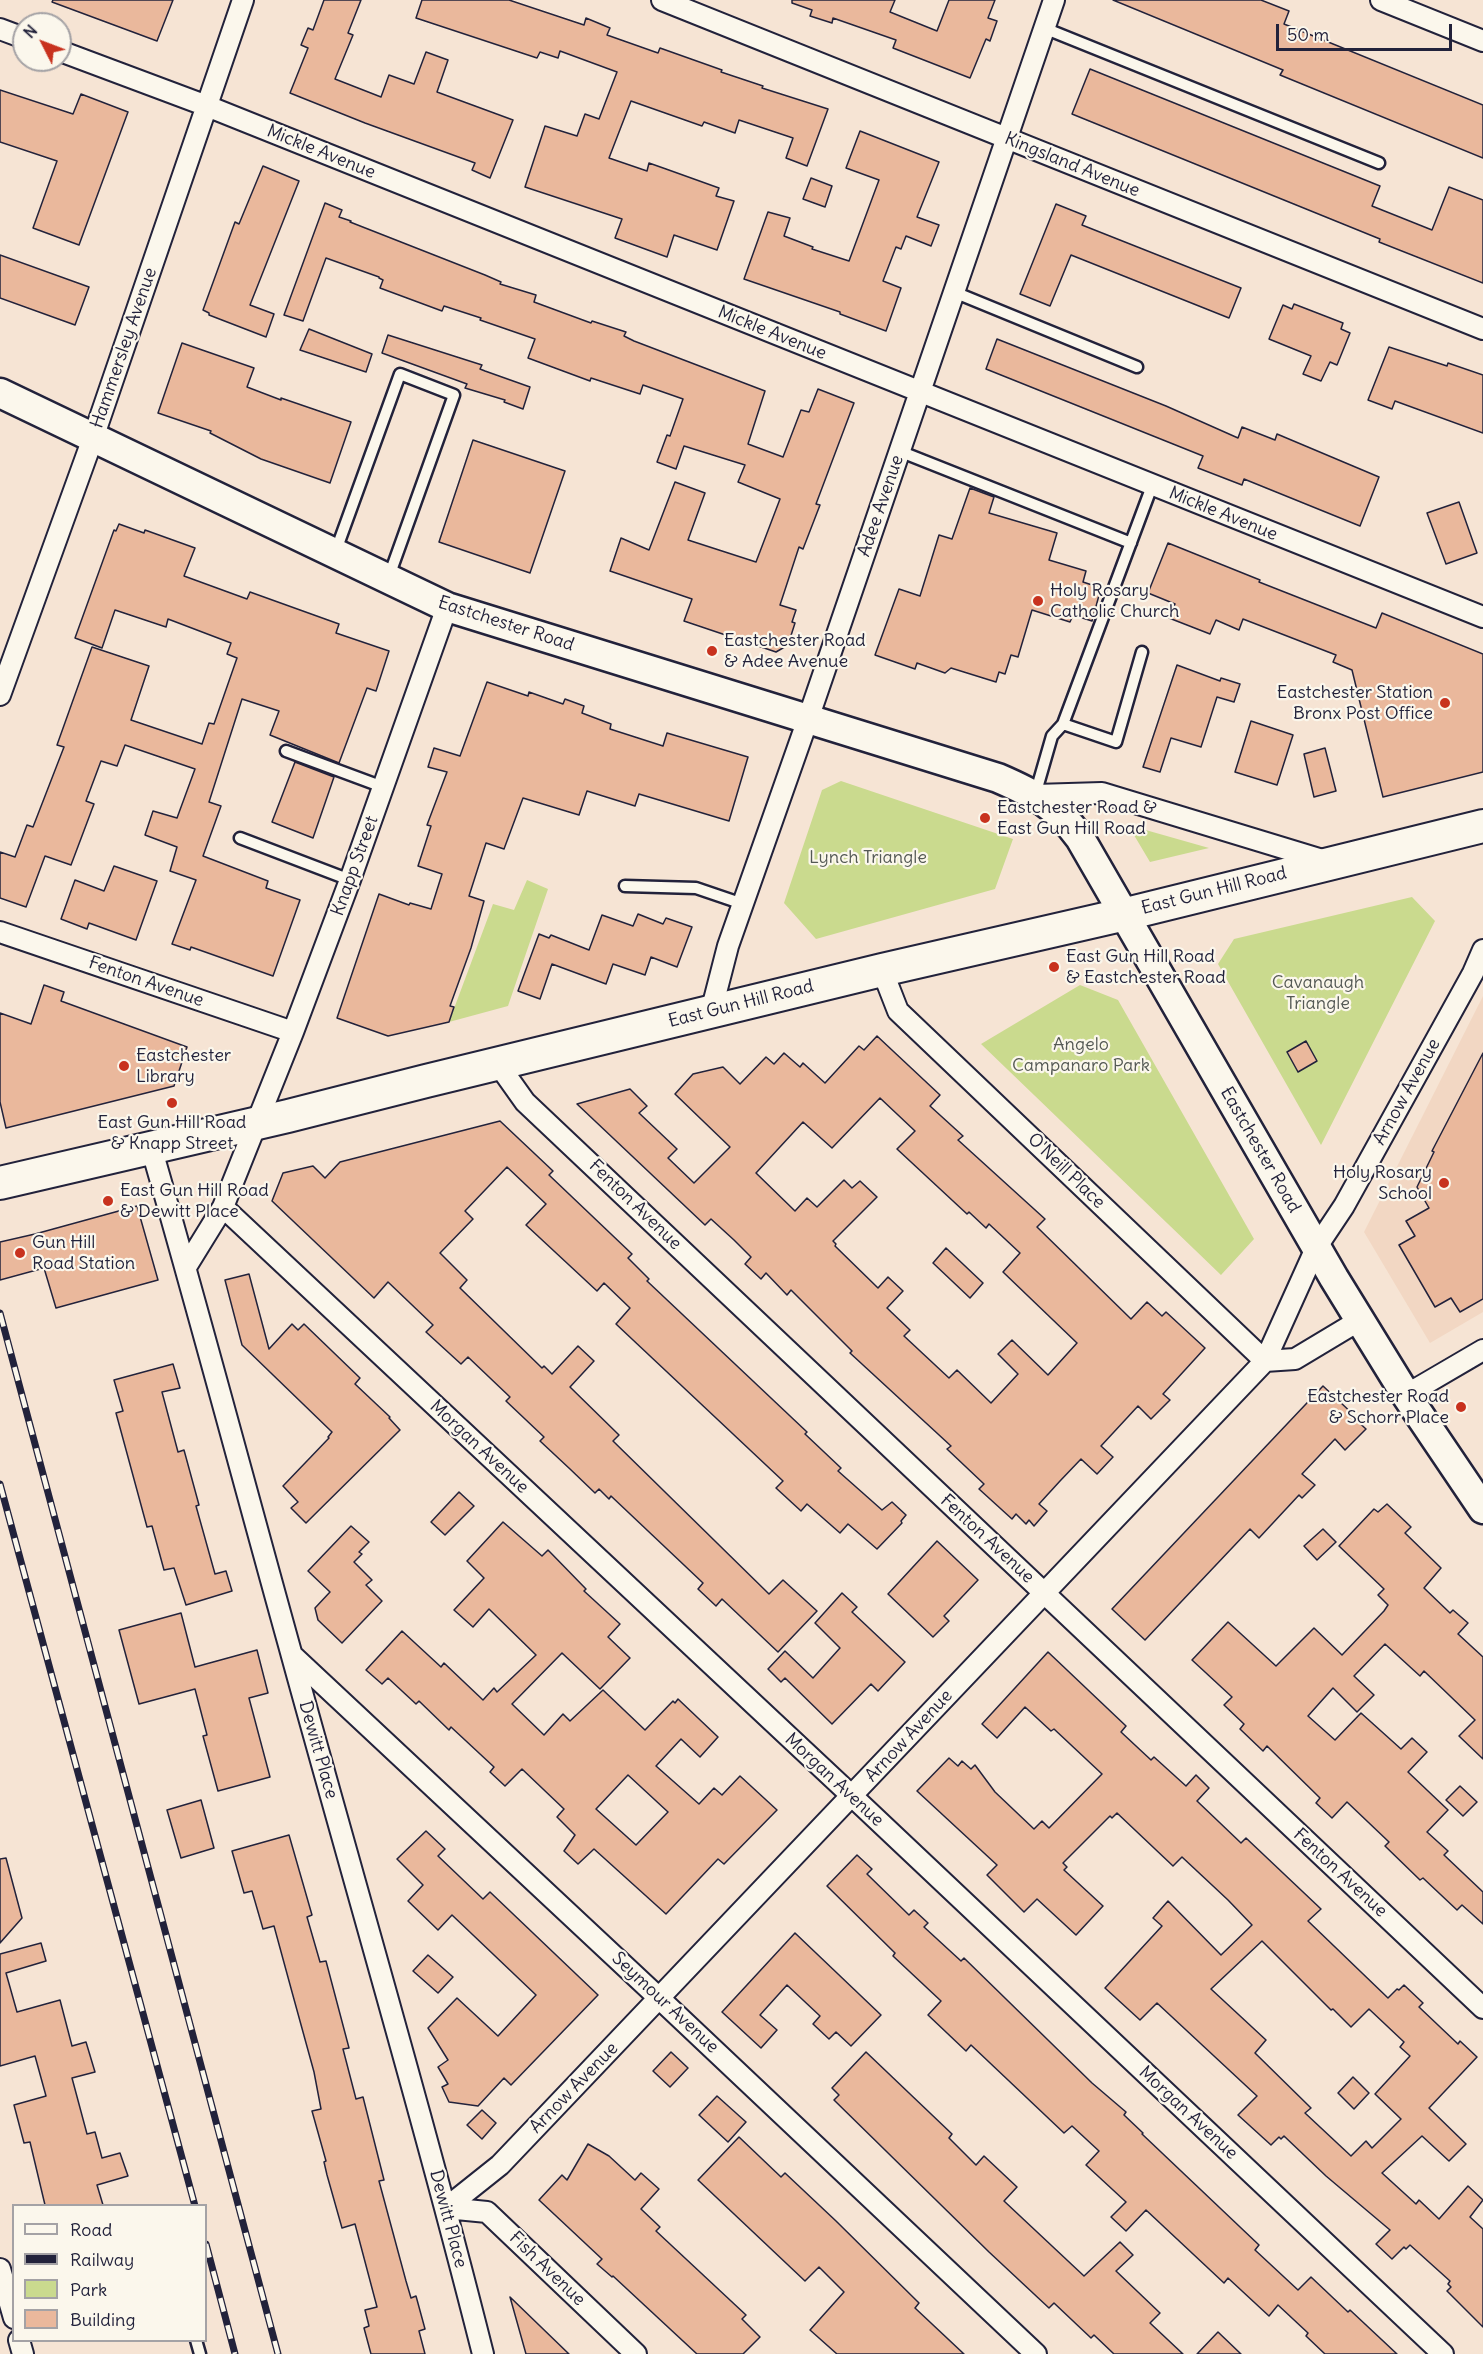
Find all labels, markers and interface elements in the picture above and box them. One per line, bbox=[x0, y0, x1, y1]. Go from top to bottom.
north arrow bbox=[12, 12, 72, 72]
scale bar bbox=[1279, 12, 1454, 50]
text: N bbox=[19, 20, 41, 42]
text: 50 m bbox=[1287, 23, 1329, 46]
street label: Mickle Avenue bbox=[264, 120, 378, 184]
street label: Kingsland Avenue bbox=[1001, 128, 1143, 202]
street label: Hammersley Avenue bbox=[86, 265, 162, 431]
street label: Mickle Avenue bbox=[715, 301, 829, 365]
street label: Adee Avenue bbox=[854, 452, 908, 560]
street label: Mickle Avenue bbox=[1166, 482, 1280, 546]
place label: Holy Rosary Catholic Church bbox=[1050, 580, 1179, 622]
street label: Eastchester Road bbox=[435, 592, 577, 656]
marker: Holy Rosary Catholic Church bbox=[1031, 594, 1045, 608]
place label: Eastchester Road & Adee Avenue bbox=[724, 630, 866, 672]
marker: Eastchester Road & Adee Avenue bbox=[705, 644, 719, 658]
place label: Eastchester Station Bronx Post Office bbox=[1277, 682, 1433, 724]
marker: Eastchester Station Bronx Post Office bbox=[1438, 696, 1452, 710]
place label: Eastchester Road & East Gun Hill Road bbox=[997, 797, 1157, 840]
marker: Eastchester Road & East Gun Hill Road bbox=[978, 811, 992, 825]
street label: Knapp Street bbox=[327, 813, 383, 919]
park label: Lynch Triangle bbox=[809, 847, 927, 869]
street label: East Gun Hill Road bbox=[1139, 863, 1289, 919]
place label: East Gun Hill Road & Eastchester Road bbox=[1066, 946, 1226, 988]
street label: Fenton Avenue bbox=[86, 952, 206, 1012]
marker: East Gun Hill Road & Eastchester Road bbox=[1047, 960, 1061, 974]
park label: Cavanaugh Triangle bbox=[1272, 972, 1364, 1014]
street label: East Gun Hill Road bbox=[666, 976, 816, 1032]
park label: Angelo Campanaro Park bbox=[1012, 1034, 1150, 1076]
street label: Arnow Avenue bbox=[1369, 1035, 1445, 1149]
place label: Eastchester Library bbox=[136, 1045, 231, 1088]
marker: Eastchester Library bbox=[117, 1059, 131, 1073]
street label: Eastchester Road bbox=[1215, 1083, 1305, 1217]
marker: East Gun Hill Road & Knapp Street bbox=[165, 1096, 179, 1110]
place label: East Gun Hill Road & Knapp Street bbox=[98, 1112, 246, 1154]
street label: O'Neill Place bbox=[1023, 1129, 1109, 1213]
street label: Fenton Avenue bbox=[584, 1155, 686, 1255]
place label: Holy Rosary School bbox=[1333, 1162, 1432, 1204]
marker: Holy Rosary School bbox=[1437, 1176, 1451, 1190]
place label: East Gun Hill Road & Dewitt Place bbox=[120, 1180, 269, 1222]
marker: East Gun Hill Road & Dewitt Place bbox=[101, 1194, 115, 1208]
place label: Gun Hill Road Station bbox=[32, 1232, 135, 1274]
marker: Gun Hill Road Station bbox=[13, 1246, 27, 1260]
place label: Eastchester Road & Schorr Place bbox=[1307, 1386, 1449, 1428]
street label: Morgan Avenue bbox=[425, 1396, 533, 1498]
marker: Eastchester Road & Schorr Place bbox=[1454, 1400, 1468, 1414]
street label: Fenton Avenue bbox=[936, 1490, 1038, 1588]
street label: Arnow Avenue bbox=[861, 1685, 957, 1787]
street label: Dewitt Place bbox=[294, 1699, 342, 1801]
street label: Morgan Avenue bbox=[780, 1729, 888, 1831]
street label: Fenton Avenue bbox=[1289, 1824, 1391, 1922]
street label: Seymour Avenue bbox=[607, 1948, 723, 2058]
street label: Arnow Avenue bbox=[525, 2038, 623, 2138]
street label: Morgan Avenue bbox=[1134, 2062, 1242, 2164]
street label: Dewitt Place bbox=[425, 2168, 471, 2270]
legend bbox=[12, 2204, 207, 2342]
text: Road bbox=[70, 2218, 112, 2241]
street label: Fish Avenue bbox=[504, 2227, 590, 2311]
text: Railway bbox=[70, 2248, 134, 2271]
text: Park bbox=[70, 2278, 107, 2301]
text: Building bbox=[70, 2308, 135, 2331]

